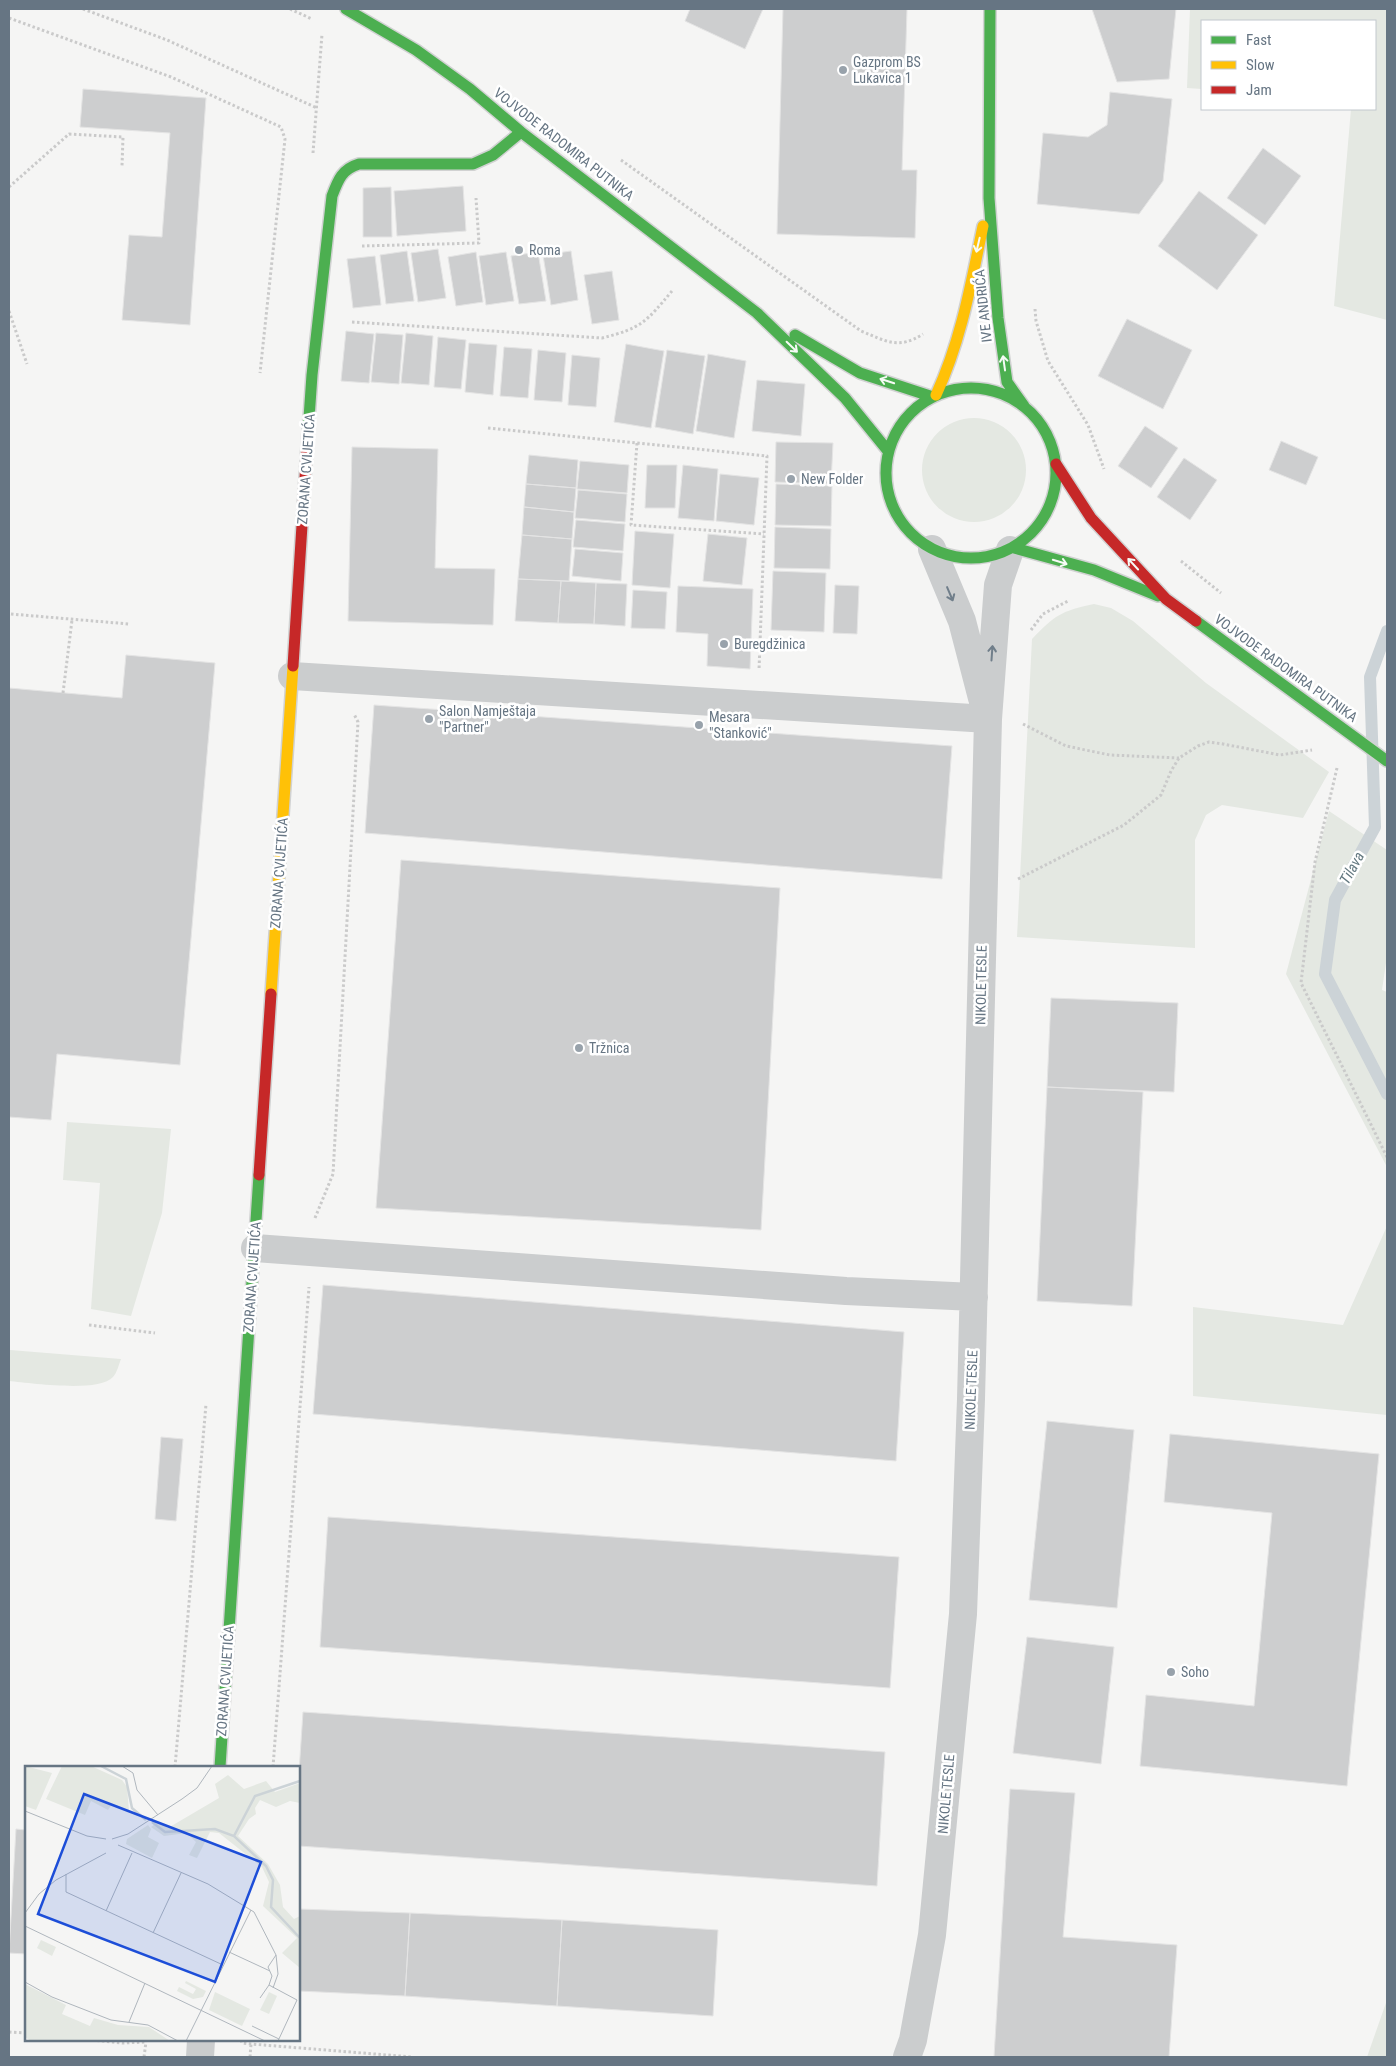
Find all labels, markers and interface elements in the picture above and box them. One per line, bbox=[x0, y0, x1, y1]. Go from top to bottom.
legend bbox=[1201, 20, 1376, 110]
text: Fast bbox=[1246, 31, 1271, 49]
place label: Gazprom BS Lukavica 1 bbox=[853, 54, 921, 86]
text: Slow bbox=[1246, 56, 1275, 74]
marker: Gazprom BS Lukavica 1 bbox=[837, 64, 849, 76]
text: Jam bbox=[1246, 81, 1272, 99]
street label: VOJVODE RADOMIRA PUTNIKA bbox=[491, 85, 637, 203]
one-way arrow bbox=[973, 237, 982, 253]
place label: Roma bbox=[529, 242, 561, 258]
marker: Roma bbox=[513, 244, 525, 256]
street label: IVE ANDRIĆA bbox=[970, 269, 995, 343]
one-way arrow bbox=[786, 341, 798, 353]
one-way arrow bbox=[999, 355, 1009, 371]
one-way arrow bbox=[879, 376, 895, 385]
street label: ZORANA CVIJETIĆA bbox=[293, 413, 318, 525]
place label: New Folder bbox=[801, 471, 863, 487]
marker: New Folder bbox=[785, 473, 797, 485]
one-way arrow bbox=[1127, 557, 1139, 570]
one-way arrow bbox=[1052, 558, 1068, 567]
one-way arrow bbox=[946, 586, 955, 601]
street label: VOJVODE RADOMIRA PUTNIKA bbox=[1211, 611, 1361, 725]
place label: Buregdžinica bbox=[734, 636, 805, 652]
marker: Buregdžinica bbox=[718, 638, 730, 650]
one-way arrow bbox=[987, 645, 997, 661]
place label: Salon Namještaja "Partner" bbox=[439, 703, 536, 735]
place label: Mesara "Stanković" bbox=[709, 709, 772, 741]
marker: Salon Namještaja "Partner" bbox=[423, 713, 435, 725]
marker: Mesara "Stanković" bbox=[693, 719, 705, 731]
street label: ZORANA CVIJETIĆA bbox=[266, 817, 291, 929]
water label: Tilava bbox=[1336, 849, 1368, 887]
street label: NIKOLE TESLE bbox=[972, 945, 990, 1025]
place label: Tržnica bbox=[589, 1040, 629, 1056]
marker: Tržnica bbox=[573, 1042, 585, 1054]
street label: ZORANA CVIJETIĆA bbox=[239, 1221, 264, 1333]
street label: NIKOLE TESLE bbox=[962, 1350, 980, 1430]
street label: ZORANA CVIJETIĆA bbox=[212, 1625, 237, 1737]
place label: Soho bbox=[1181, 1664, 1209, 1680]
marker: Soho bbox=[1165, 1666, 1177, 1678]
street label: NIKOLE TESLE bbox=[935, 1754, 957, 1834]
inset map bbox=[25, 1766, 300, 2041]

